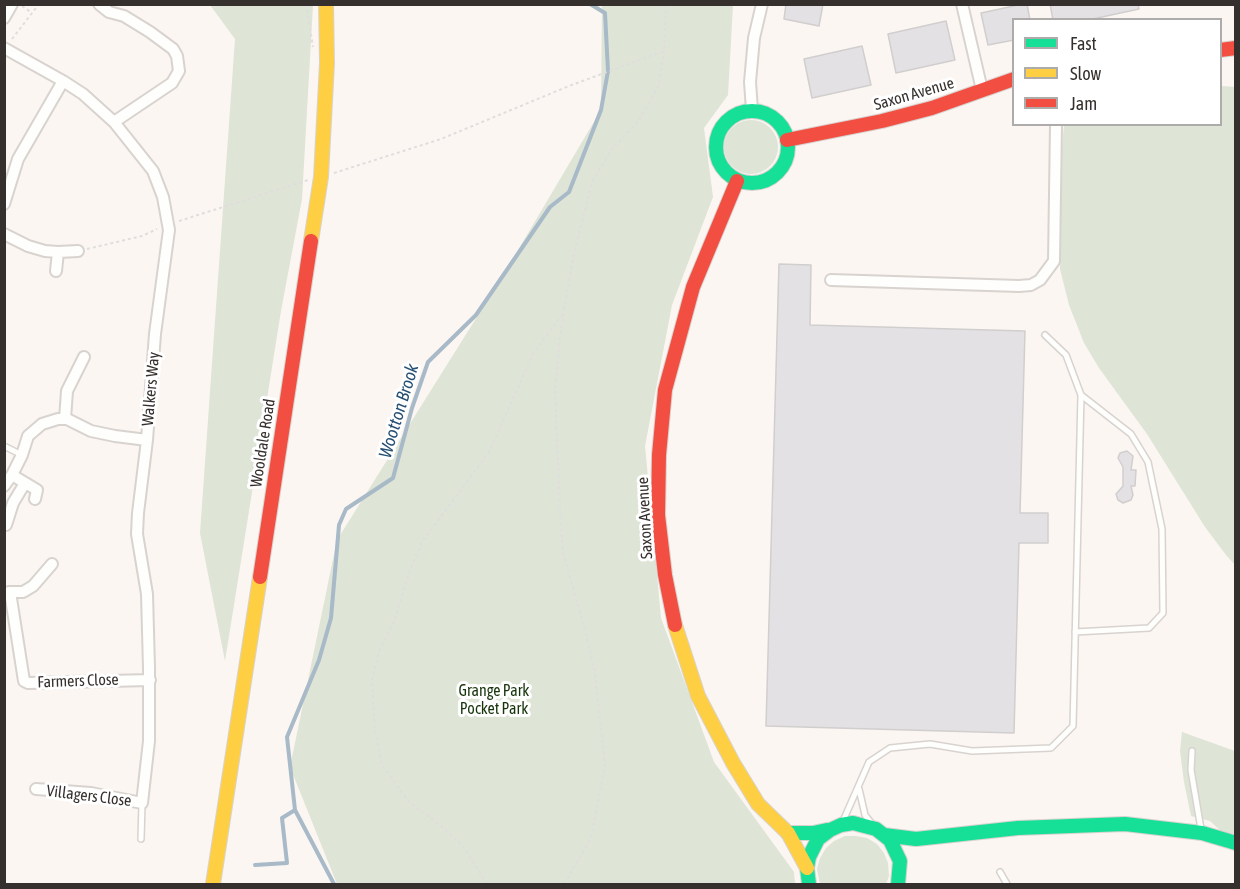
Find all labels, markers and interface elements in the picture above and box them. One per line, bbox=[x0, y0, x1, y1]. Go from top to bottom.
legend bbox=[1012, 18, 1222, 126]
text: Fast bbox=[1070, 33, 1097, 54]
text: Slow bbox=[1070, 63, 1101, 84]
street label: Saxon Avenue bbox=[872, 73, 956, 115]
text: Jam bbox=[1070, 93, 1097, 114]
street label: Walkers Way bbox=[138, 351, 164, 427]
water label: Wootton Brook bbox=[374, 361, 424, 461]
street label: Wooldale Road bbox=[247, 397, 279, 489]
street label: Saxon Avenue bbox=[633, 476, 657, 560]
street label: Farmers Close bbox=[37, 670, 119, 692]
park label: Grange Park Pocket Park bbox=[459, 681, 529, 719]
street label: Villagers Close bbox=[45, 781, 133, 811]

